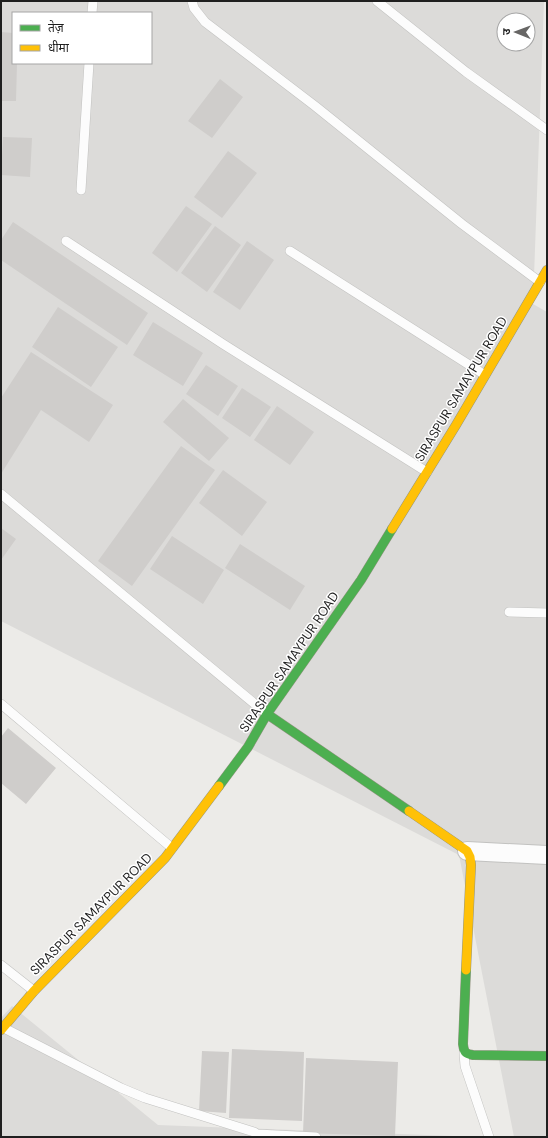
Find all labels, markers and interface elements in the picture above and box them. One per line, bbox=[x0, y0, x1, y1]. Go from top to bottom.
legend bbox=[12, 12, 152, 64]
north arrow bbox=[496, 12, 536, 52]
text: तेज़ bbox=[48, 20, 65, 36]
text: उ bbox=[499, 28, 513, 35]
text: धीमा bbox=[48, 40, 70, 56]
street label: SIRASPUR SAMAYPUR ROAD bbox=[411, 313, 511, 465]
street label: SIRASPUR SAMAYPUR ROAD bbox=[236, 588, 342, 736]
street label: SIRASPUR SAMAYPUR ROAD bbox=[26, 849, 156, 979]

